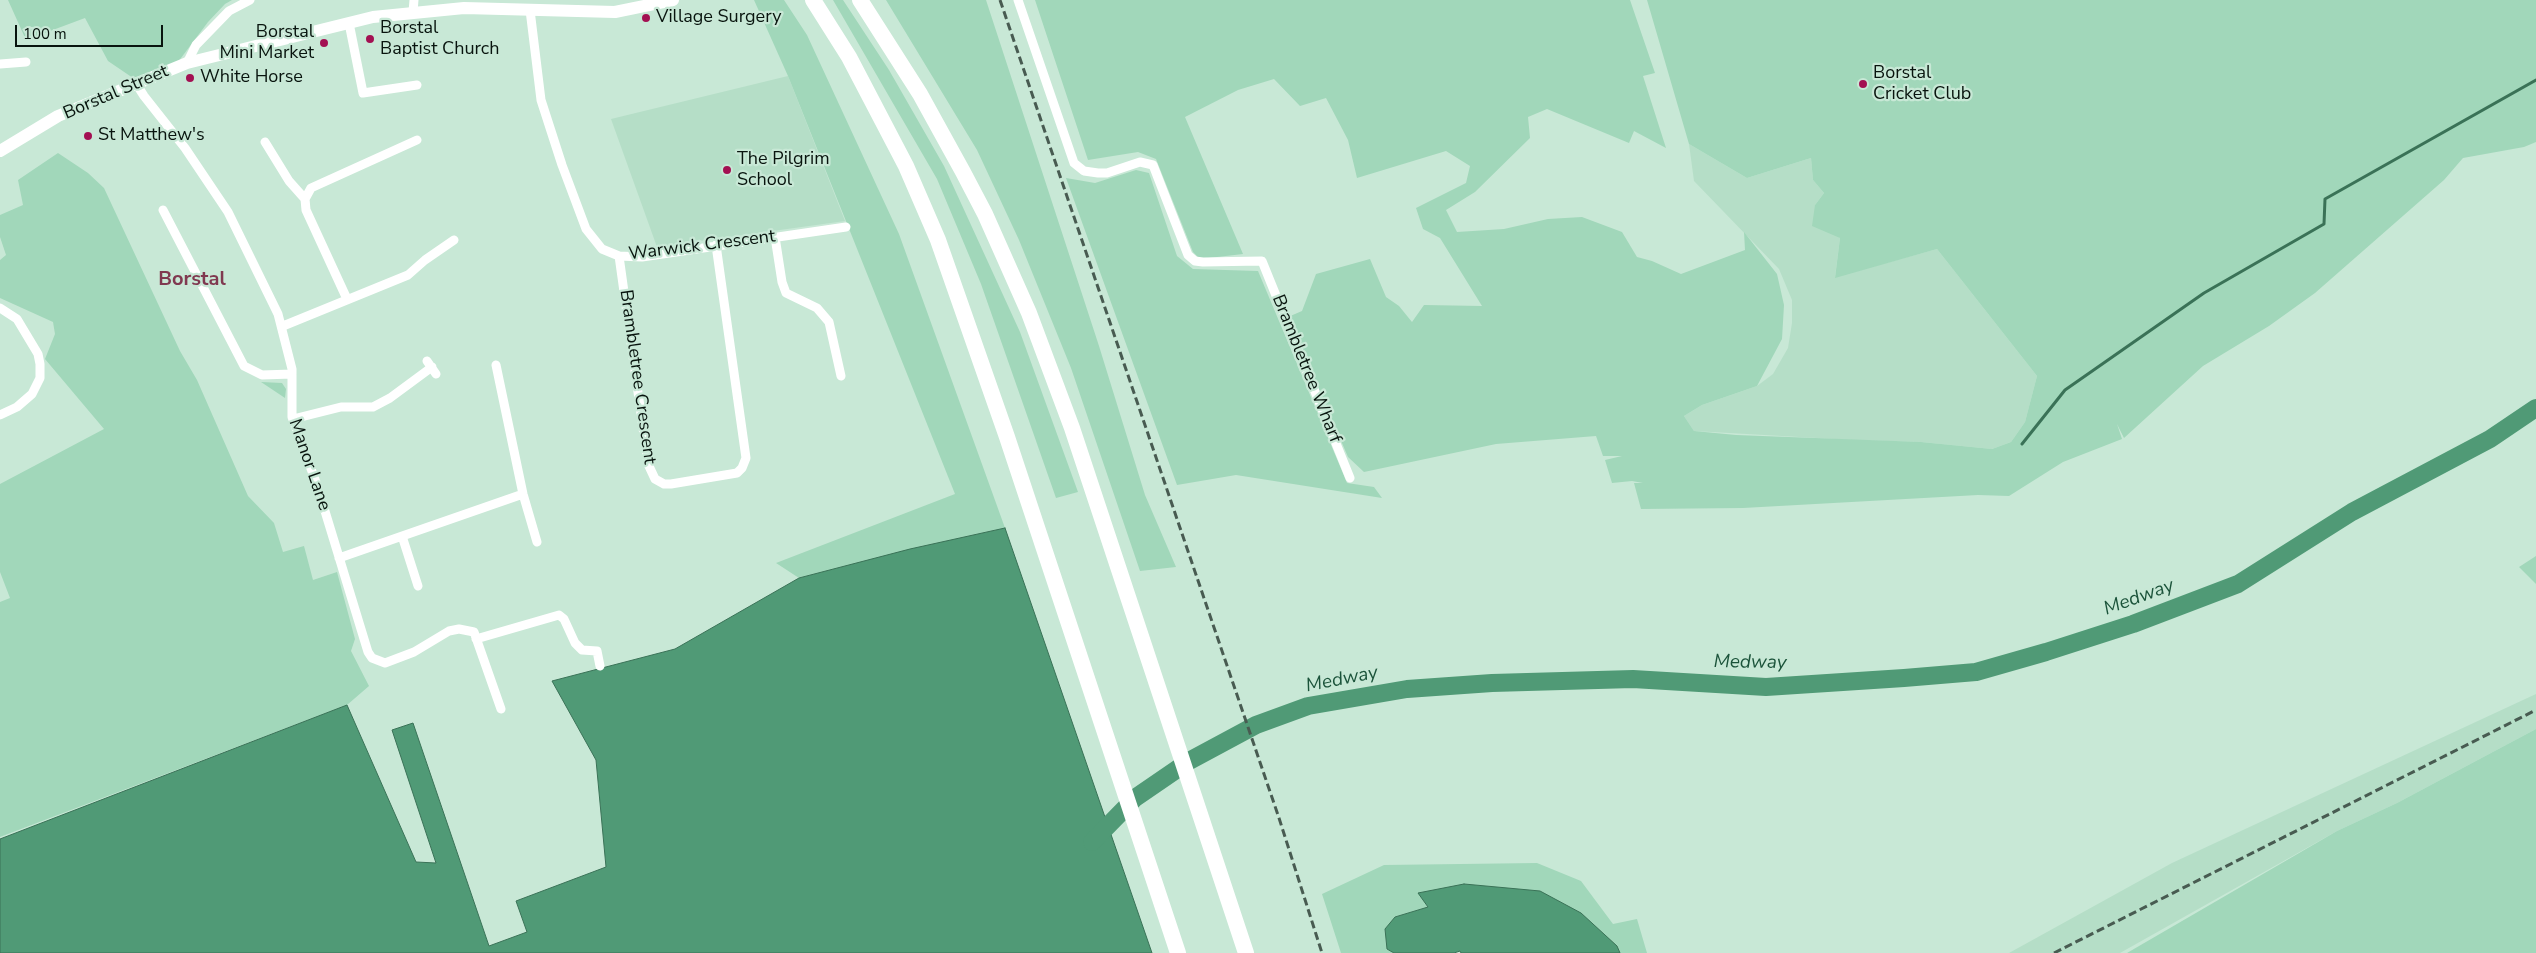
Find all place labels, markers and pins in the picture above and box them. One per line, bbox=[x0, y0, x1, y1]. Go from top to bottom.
place label: Village Surgery bbox=[656, 7, 781, 29]
marker: Village Surgery bbox=[640, 12, 652, 24]
place label: Borstal Baptist Church bbox=[380, 18, 499, 60]
place label: Borstal Mini Market bbox=[219, 22, 314, 64]
marker: Borstal Baptist Church bbox=[364, 33, 376, 45]
marker: Borstal Mini Market bbox=[318, 37, 330, 49]
place label: Borstal Cricket Club bbox=[1873, 63, 1971, 106]
place label: White Horse bbox=[200, 67, 303, 89]
marker: White Horse bbox=[184, 72, 196, 84]
marker: Borstal Cricket Club bbox=[1857, 78, 1869, 90]
place label: St Matthew's bbox=[98, 125, 205, 147]
marker: St Matthew's bbox=[82, 130, 94, 142]
place label: The Pilgrim School bbox=[737, 149, 830, 192]
marker: The Pilgrim School bbox=[721, 164, 733, 176]

